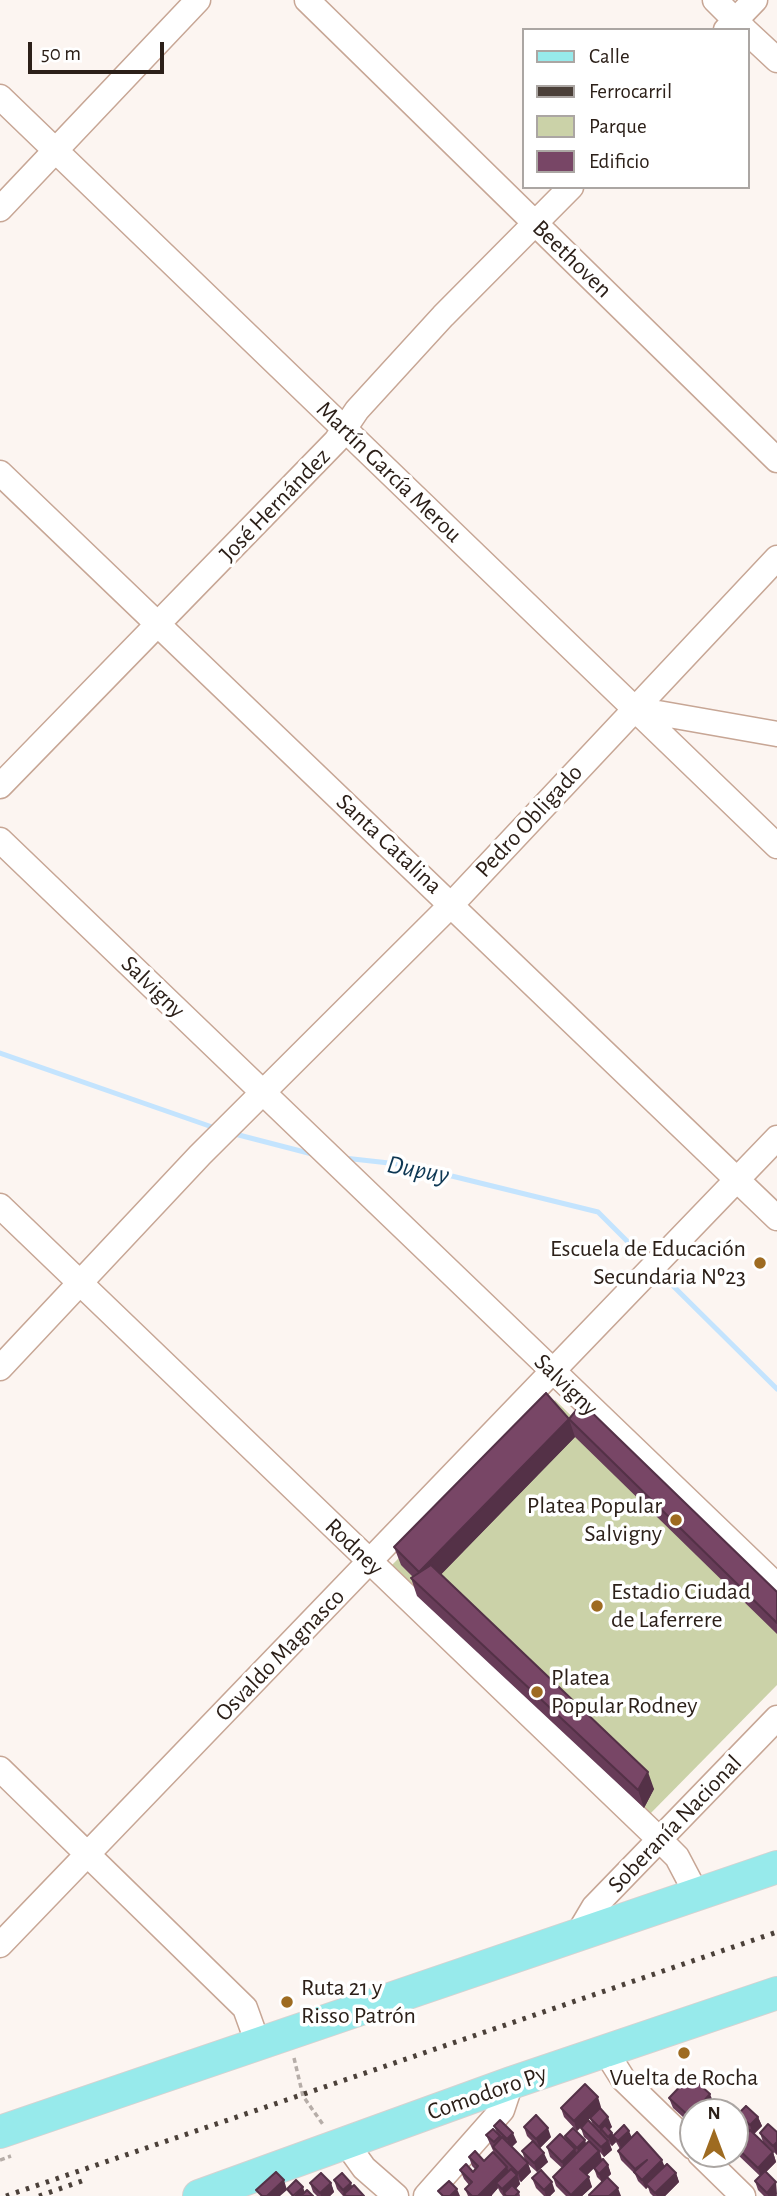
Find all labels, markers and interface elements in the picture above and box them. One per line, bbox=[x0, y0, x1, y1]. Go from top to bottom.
scale bar bbox=[32, 28, 168, 72]
legend bbox=[522, 28, 749, 189]
text: 50 m bbox=[41, 43, 81, 64]
text: Calle bbox=[589, 46, 630, 67]
text: Ferrocarril bbox=[589, 81, 672, 102]
text: Parque bbox=[589, 116, 647, 137]
text: Edificio bbox=[589, 151, 650, 172]
street label: Beethoven bbox=[526, 214, 618, 304]
street label: Martín García Merou bbox=[310, 395, 468, 549]
street label: José Hernández bbox=[214, 442, 336, 568]
street label: Pedro Obligado bbox=[469, 758, 589, 884]
street label: Santa Catalina bbox=[330, 788, 448, 900]
street label: Salvigny bbox=[115, 950, 191, 1024]
water label: Dupuy bbox=[384, 1149, 452, 1191]
place label: Escuela de Educación Secundaria Nº23 bbox=[550, 1235, 746, 1291]
marker: Escuela de Educación Secundaria Nº23 bbox=[752, 1255, 768, 1271]
street label: Salvigny bbox=[528, 1348, 604, 1422]
place label: Platea Popular Salvigny bbox=[527, 1492, 662, 1548]
street label: Rodney bbox=[319, 1512, 389, 1582]
marker: Platea Popular Salvigny bbox=[668, 1512, 684, 1528]
place label: Estadio Ciudad de Laferrere bbox=[611, 1578, 751, 1634]
street label: Osvaldo Magnasco bbox=[209, 1582, 351, 1728]
marker: Estadio Ciudad de Laferrere bbox=[589, 1598, 605, 1614]
place label: Platea Popular Rodney bbox=[551, 1664, 698, 1720]
marker: Platea Popular Rodney bbox=[529, 1684, 545, 1700]
street label: Soberanía Nacional bbox=[602, 1749, 748, 1899]
place label: Ruta 21 y Risso Patrón bbox=[301, 1974, 416, 2030]
marker: Ruta 21 y Risso Patrón bbox=[279, 1994, 295, 2010]
marker: Vuelta de Rocha bbox=[676, 2045, 692, 2061]
street label: Comodoro Py bbox=[423, 2059, 551, 2127]
place label: Vuelta de Rocha bbox=[610, 2064, 758, 2092]
north arrow bbox=[679, 2098, 749, 2168]
text: N bbox=[707, 2104, 721, 2123]

